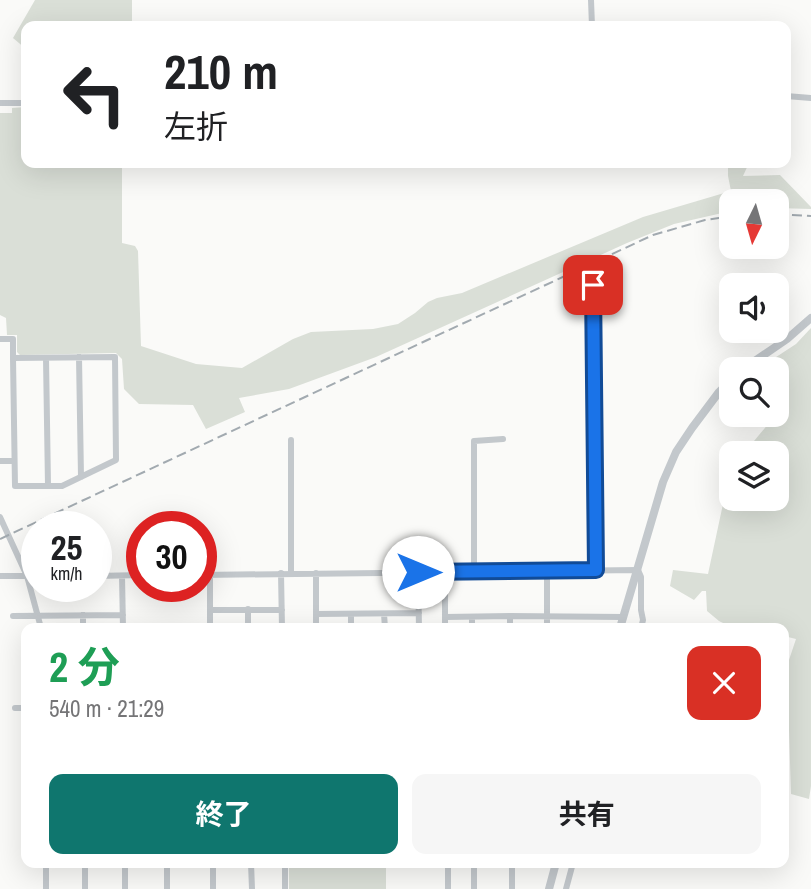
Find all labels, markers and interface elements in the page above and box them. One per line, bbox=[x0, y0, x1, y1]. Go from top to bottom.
text: 210 m bbox=[164, 38, 278, 104]
icon: left bbox=[49, 49, 140, 140]
text: 左折 bbox=[164, 105, 228, 148]
north arrow bbox=[719, 189, 789, 259]
map controls bbox=[719, 189, 789, 511]
pin bbox=[563, 255, 623, 315]
icon: arrive bbox=[574, 266, 612, 304]
button: sound bbox=[719, 273, 789, 343]
button: search bbox=[719, 357, 789, 427]
button: layers bbox=[719, 441, 789, 511]
speed limit sign: 30 bbox=[126, 511, 217, 602]
text: 25 bbox=[51, 524, 82, 571]
position arrow bbox=[381, 535, 455, 609]
text: km/h bbox=[51, 561, 83, 586]
text: 2 分 bbox=[49, 639, 120, 695]
button: close bbox=[687, 646, 761, 720]
text: 540 m · 21:29 bbox=[49, 693, 164, 724]
button: 終了 bbox=[49, 774, 398, 854]
button: 共有 bbox=[412, 774, 761, 854]

